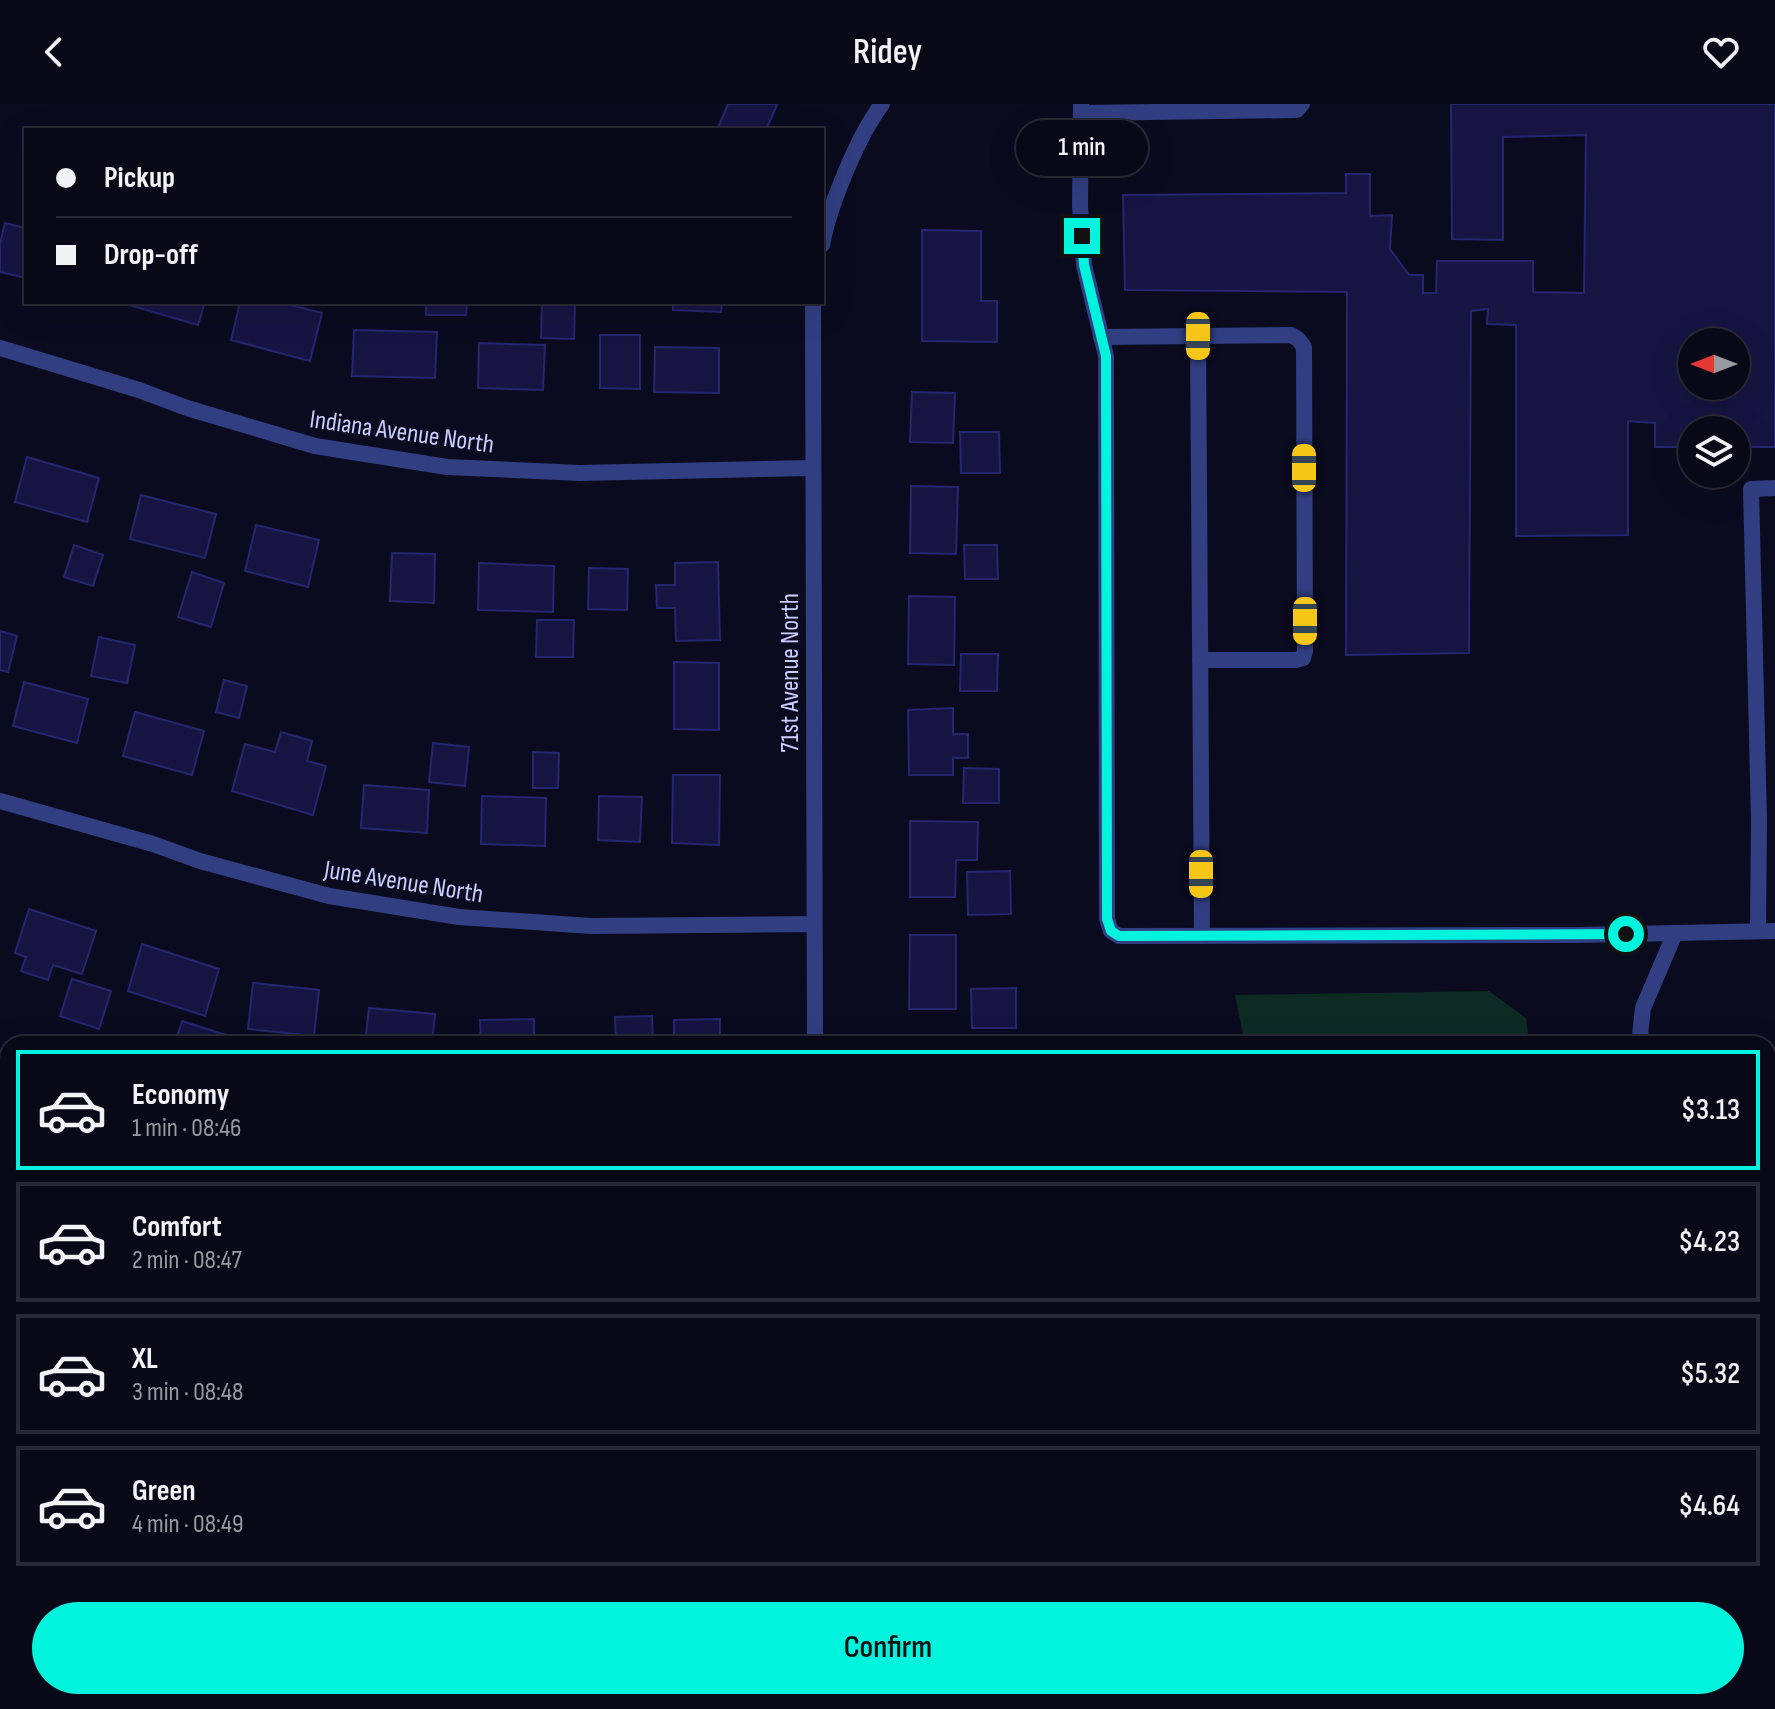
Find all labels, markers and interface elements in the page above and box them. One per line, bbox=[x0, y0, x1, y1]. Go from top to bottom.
icon: back bbox=[32, 30, 76, 74]
icon: heart bbox=[1699, 30, 1743, 74]
text: Ridey bbox=[853, 31, 922, 74]
callout: 1 min bbox=[1016, 120, 1148, 176]
text: 1 min bbox=[1058, 132, 1106, 163]
text: Pickup bbox=[104, 160, 175, 196]
route end bbox=[1064, 218, 1100, 254]
text: Drop-off bbox=[104, 237, 198, 273]
car bbox=[1186, 312, 1210, 360]
north arrow bbox=[1678, 328, 1750, 400]
map controls bbox=[1678, 328, 1750, 488]
street label: Indiana Avenue North bbox=[308, 404, 496, 461]
button: layers bbox=[1678, 416, 1750, 488]
car bbox=[1292, 444, 1316, 492]
street label: 71st Avenue North bbox=[775, 593, 806, 753]
car bbox=[1293, 597, 1317, 645]
car bbox=[1189, 850, 1213, 898]
street label: June Avenue North bbox=[321, 854, 485, 910]
route start bbox=[1608, 916, 1644, 952]
icon: car bbox=[36, 1074, 108, 1146]
text: Economy bbox=[132, 1077, 229, 1113]
text: $3.13 bbox=[1681, 1092, 1740, 1128]
text: 1 min · 08:46 bbox=[132, 1113, 242, 1144]
icon: car bbox=[36, 1206, 108, 1278]
text: Comfort bbox=[132, 1209, 222, 1245]
text: $4.23 bbox=[1678, 1224, 1740, 1260]
text: 2 min · 08:47 bbox=[132, 1245, 242, 1276]
icon: car bbox=[36, 1338, 108, 1410]
text: XL bbox=[132, 1341, 158, 1377]
text: $5.32 bbox=[1680, 1356, 1740, 1392]
text: 3 min · 08:48 bbox=[132, 1377, 243, 1408]
icon: car bbox=[36, 1470, 108, 1542]
text: Green bbox=[132, 1473, 196, 1509]
text: $4.64 bbox=[1678, 1488, 1740, 1524]
text: 4 min · 08:49 bbox=[132, 1509, 243, 1540]
button: Confirm bbox=[32, 1602, 1744, 1694]

